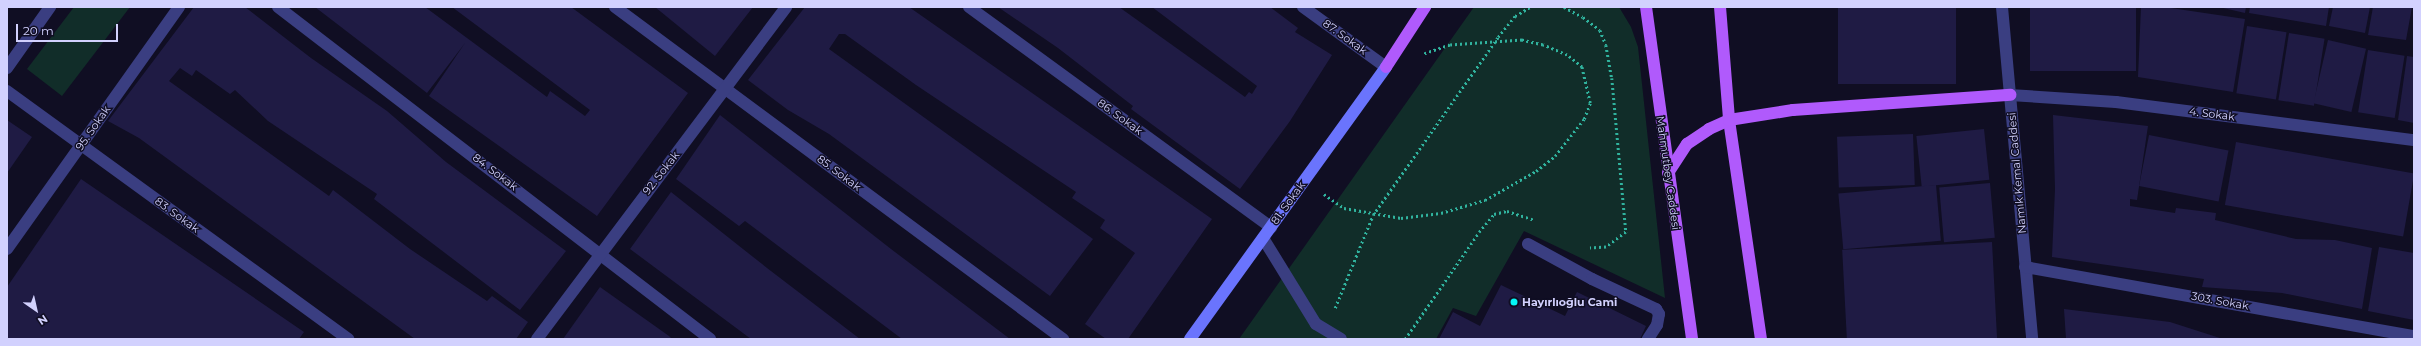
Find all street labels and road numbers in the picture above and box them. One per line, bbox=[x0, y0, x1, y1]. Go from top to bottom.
street label: 87. Sokak bbox=[1320, 17, 1370, 57]
street label: 86. Sokak bbox=[1095, 96, 1145, 138]
street label: 95. Sokak bbox=[73, 103, 113, 153]
street label: 4. Sokak bbox=[2188, 105, 2236, 123]
street label: Namık Kemal Caddesi bbox=[2005, 112, 2029, 234]
street label: Mahmutbey Caddesi bbox=[1653, 115, 1683, 231]
street label: 92. Sokak bbox=[640, 149, 682, 197]
street label: 84. Sokak bbox=[470, 151, 520, 193]
street label: 85. Sokak bbox=[814, 152, 864, 194]
street label: 81. Sokak bbox=[1268, 179, 1308, 227]
street label: 83. Sokak bbox=[152, 194, 202, 236]
street label: 303. Sokak bbox=[2190, 289, 2250, 313]

